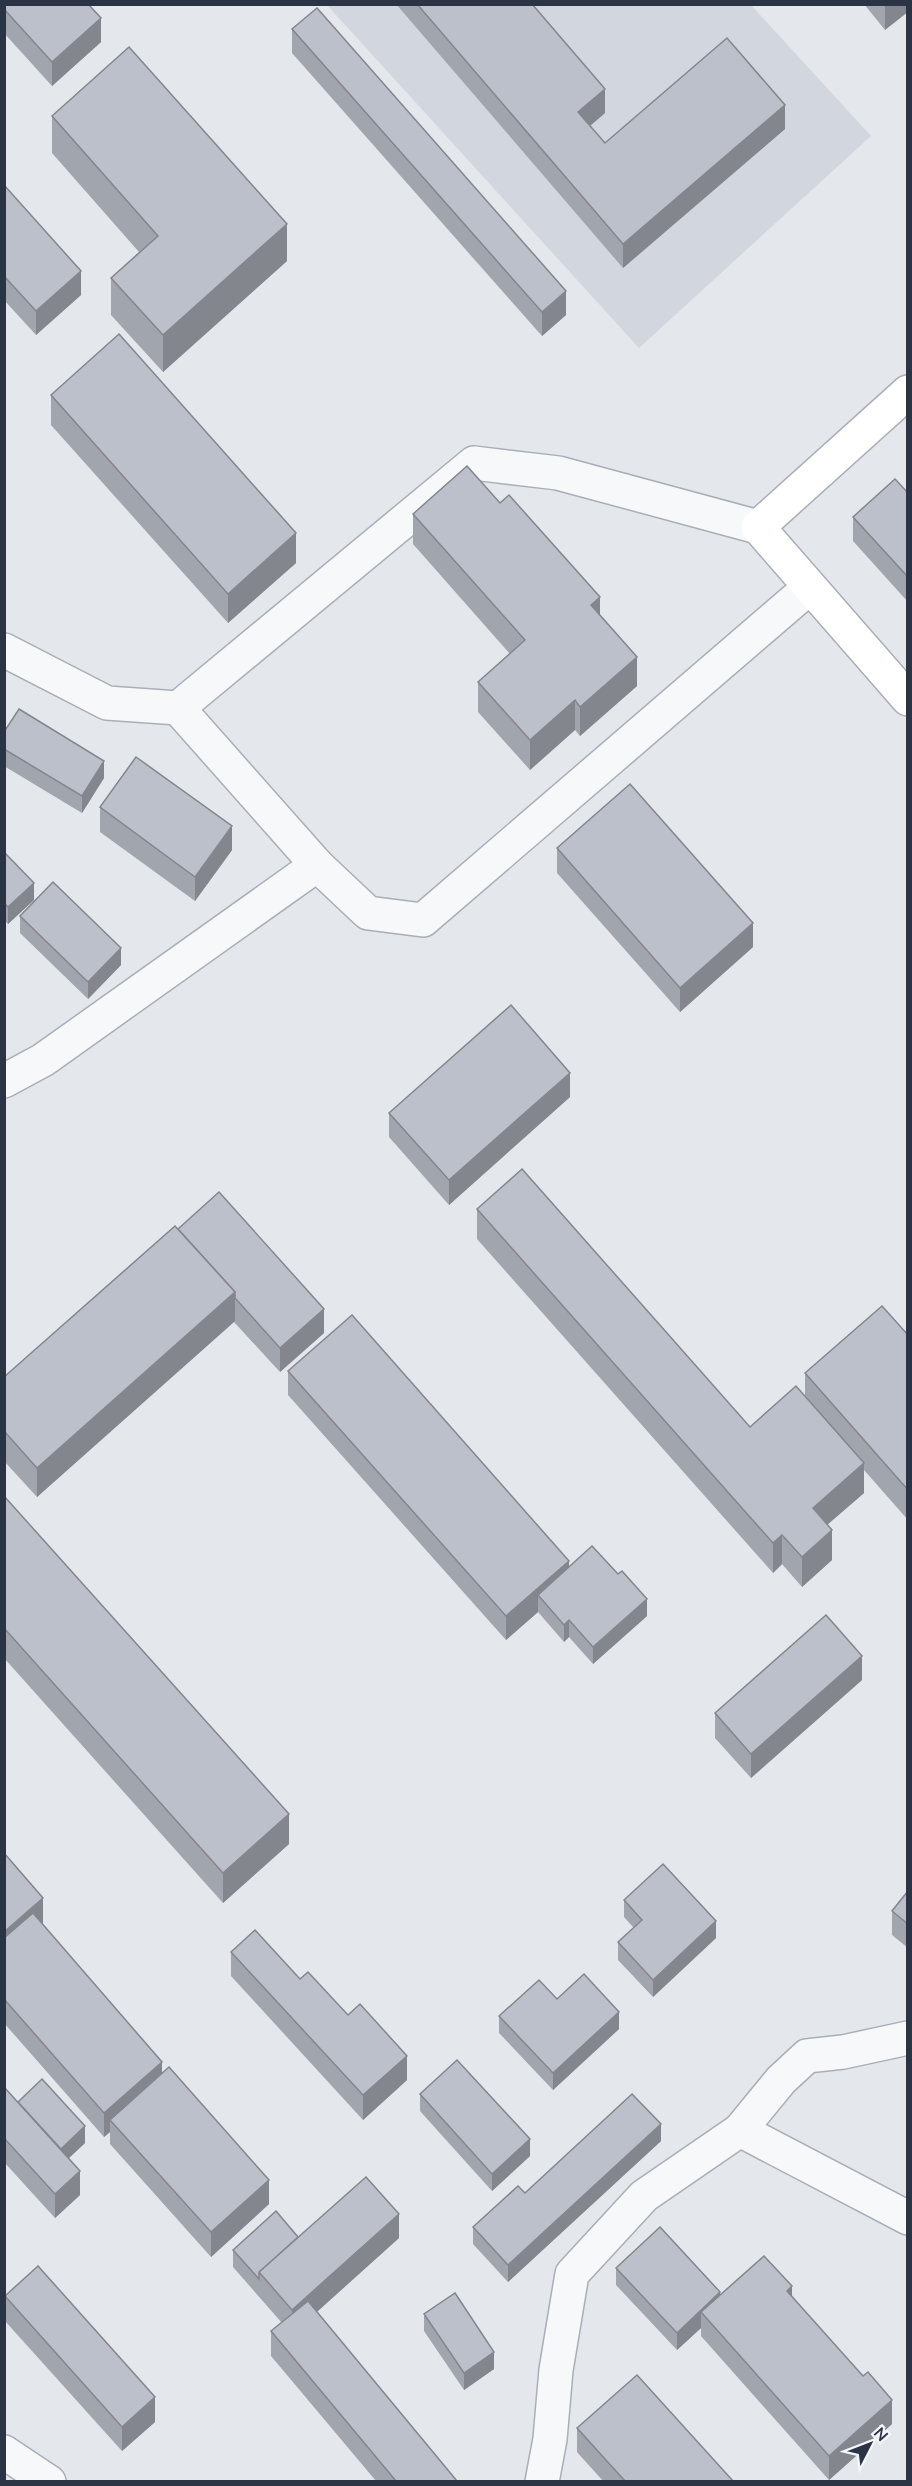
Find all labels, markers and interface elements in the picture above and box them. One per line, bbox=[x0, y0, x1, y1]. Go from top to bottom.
north arrow bbox=[840, 2414, 900, 2474]
text: N bbox=[870, 2423, 893, 2445]

